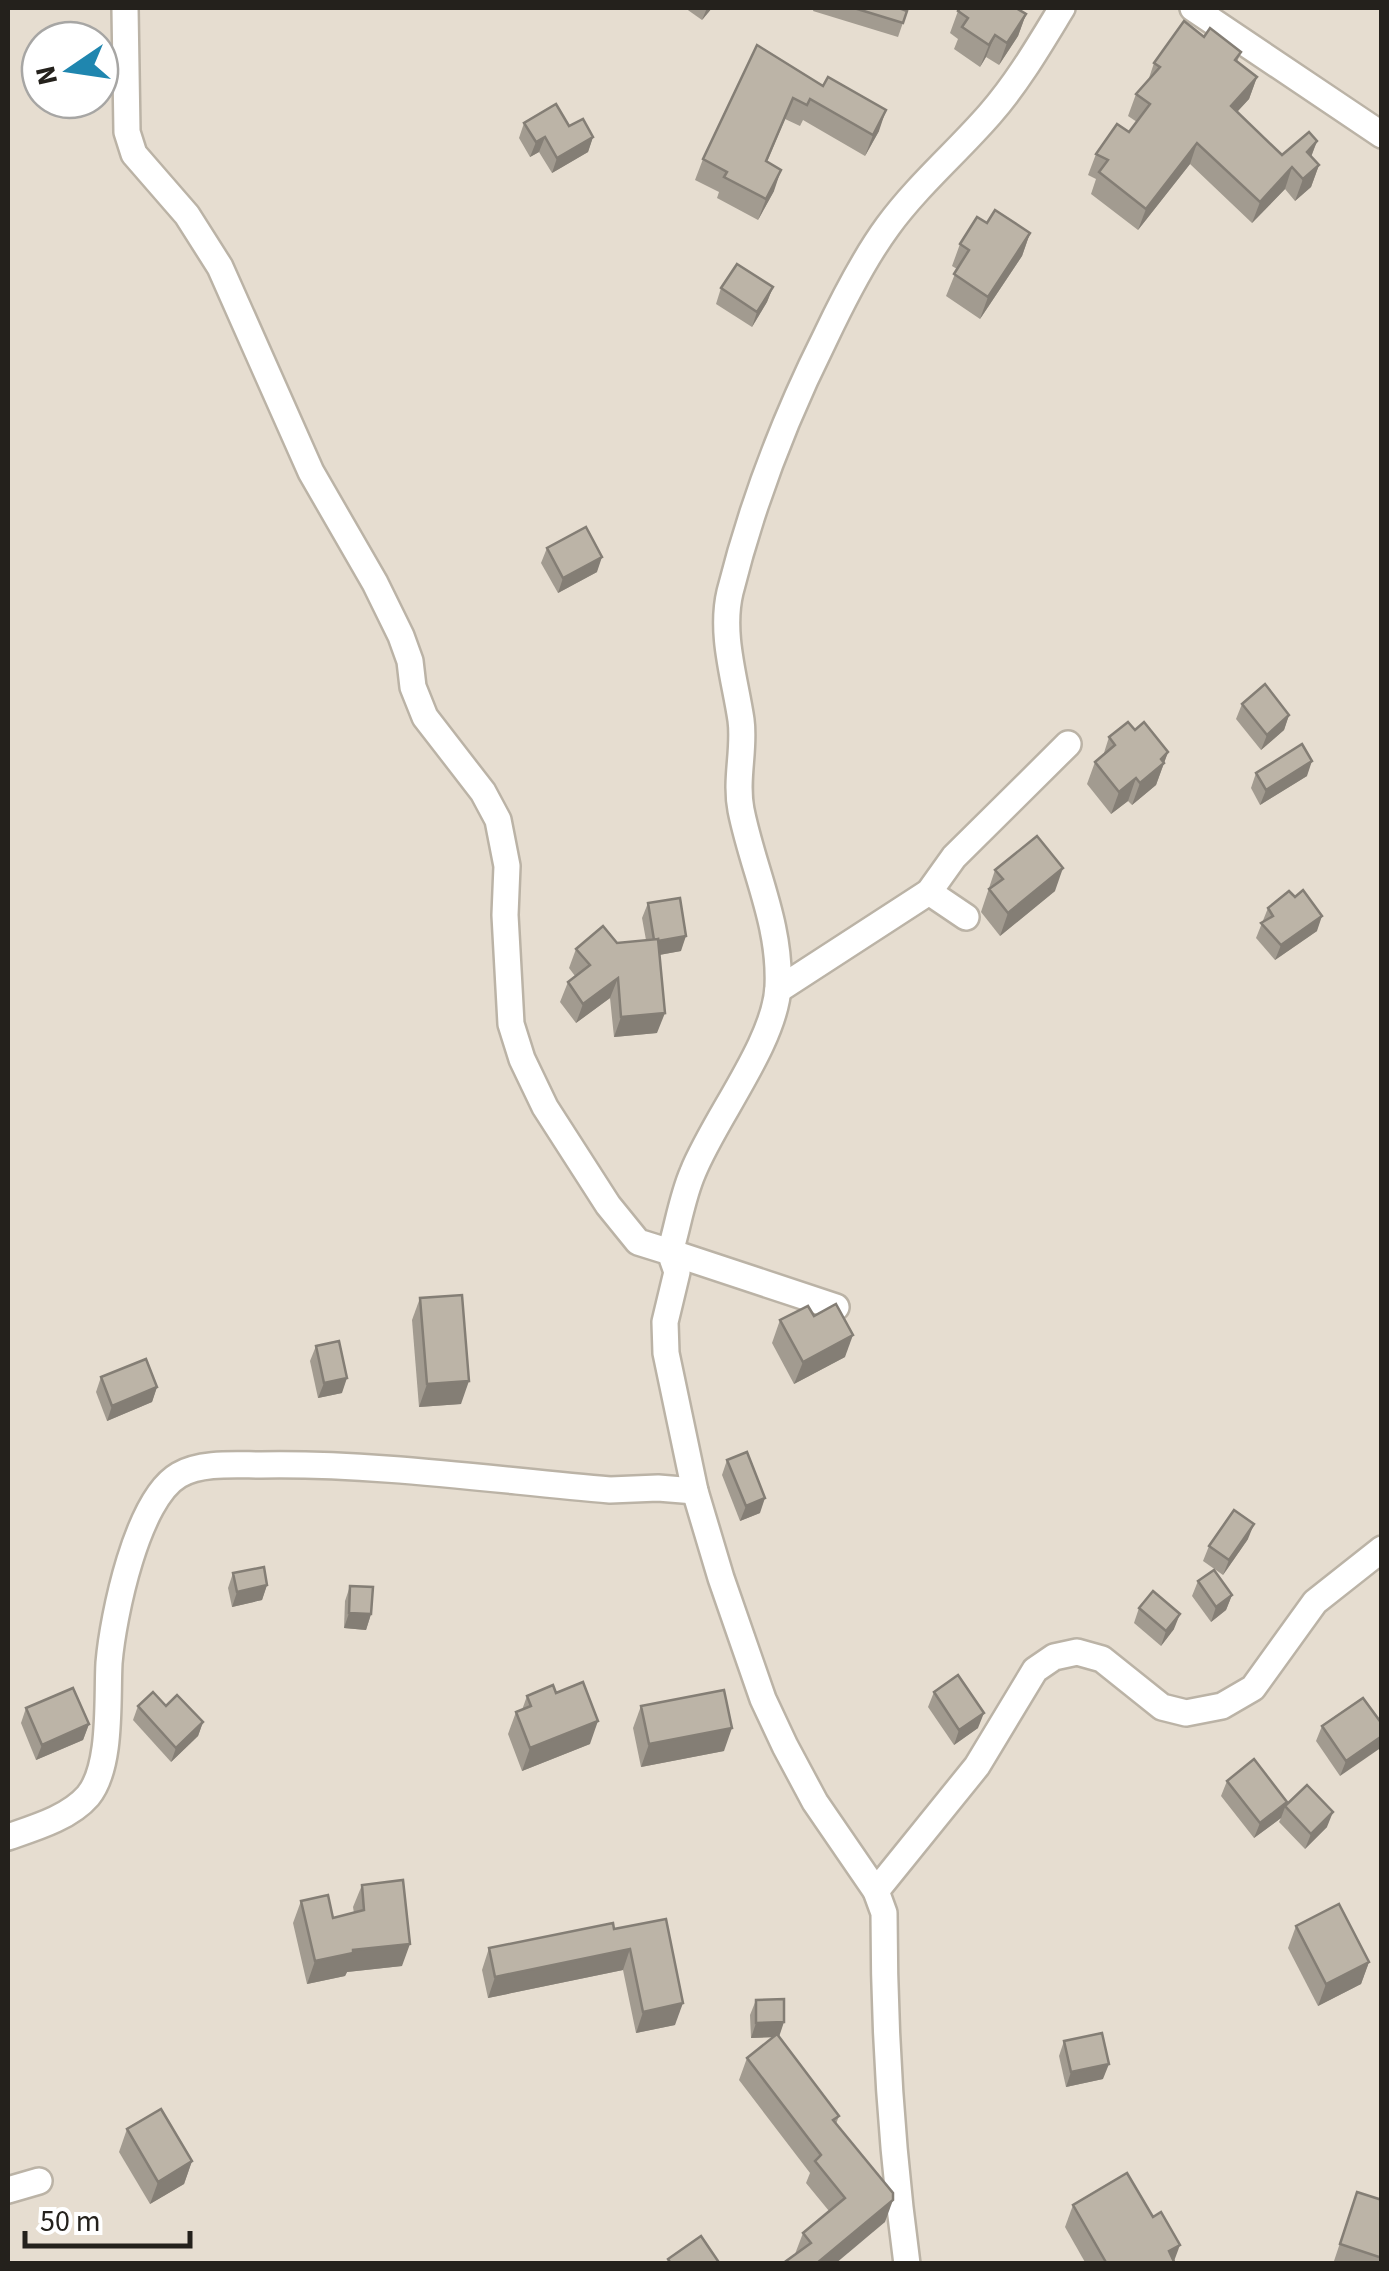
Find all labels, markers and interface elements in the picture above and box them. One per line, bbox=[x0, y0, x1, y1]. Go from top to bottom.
north arrow bbox=[20, 20, 120, 120]
text: N bbox=[25, 62, 68, 89]
scale bar bbox=[25, 2186, 190, 2248]
text: 50 m bbox=[40, 2200, 101, 2243]

